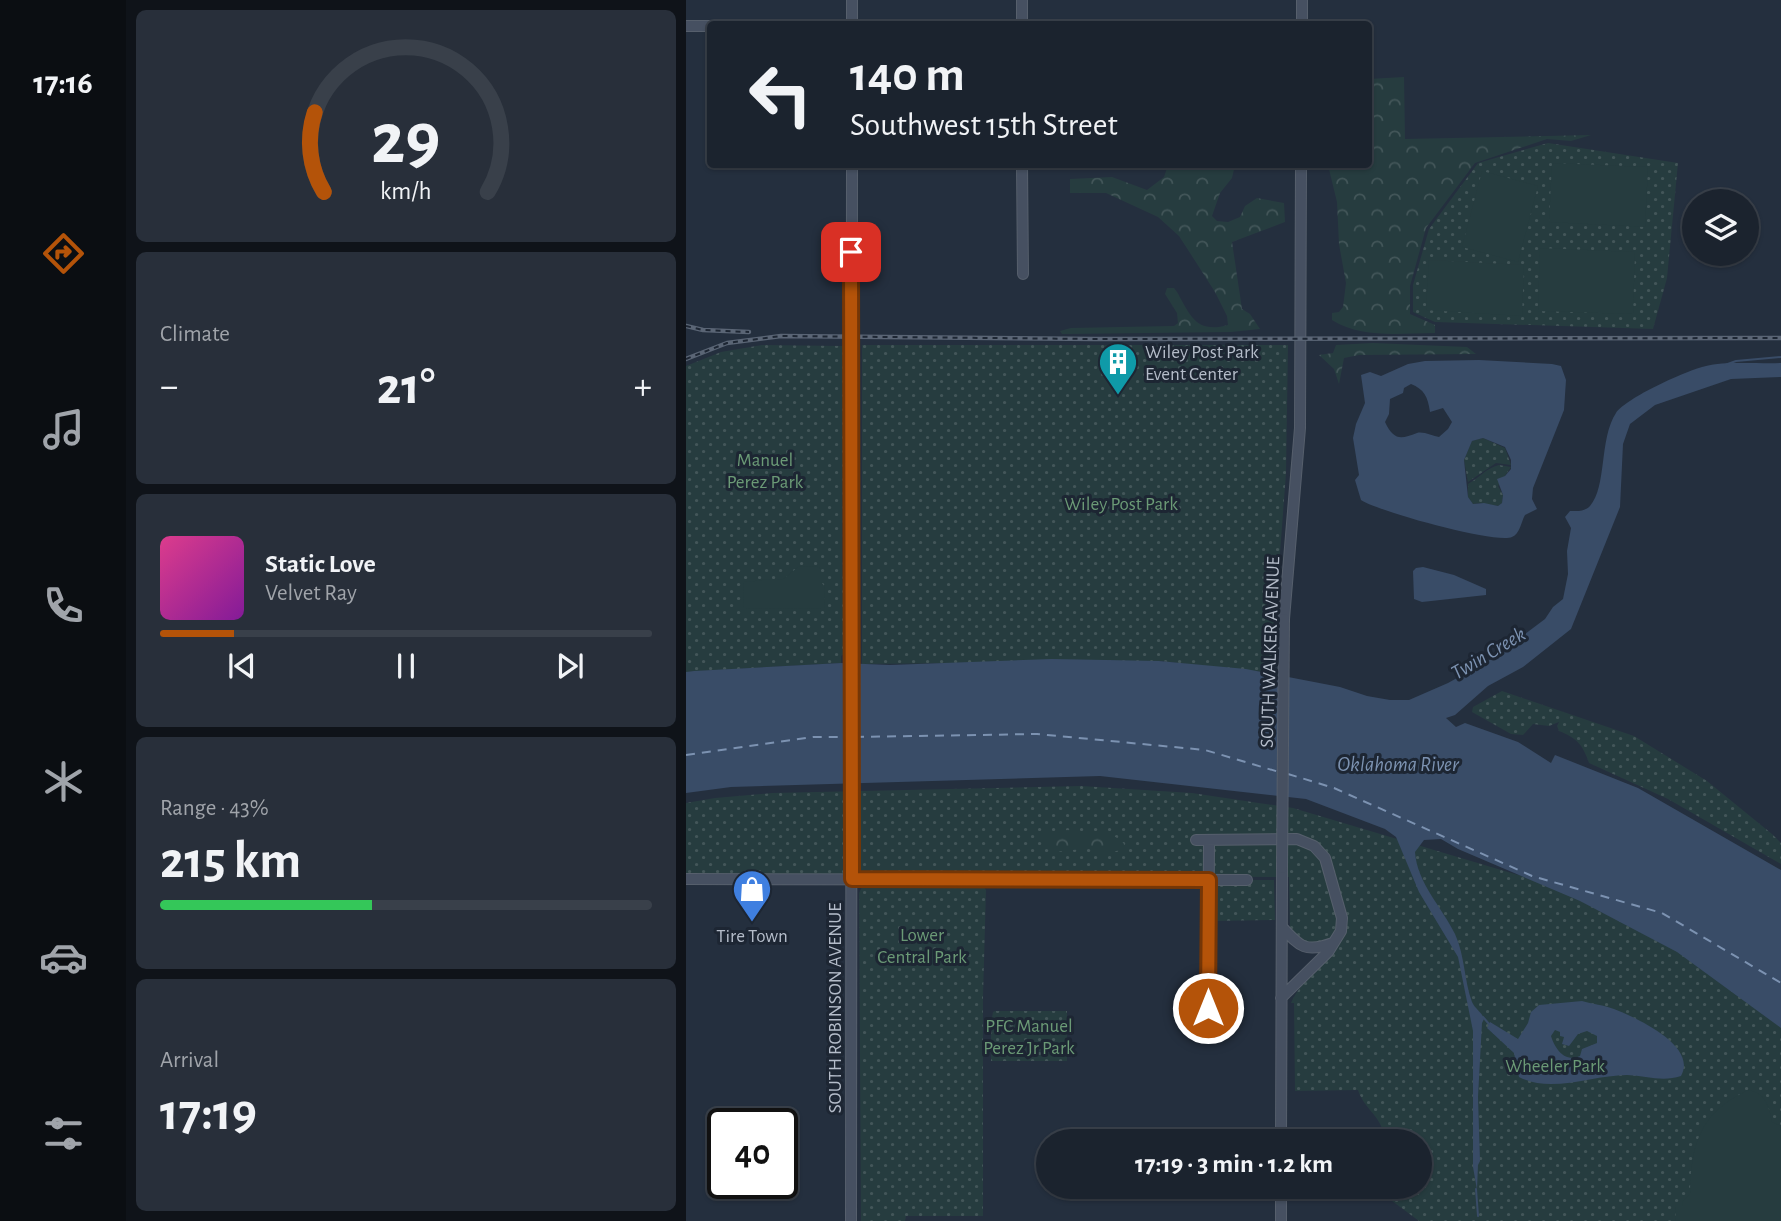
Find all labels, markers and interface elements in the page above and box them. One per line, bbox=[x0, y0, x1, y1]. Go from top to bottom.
icon: left bbox=[735, 49, 826, 140]
text: 140 m bbox=[850, 51, 965, 100]
text: 17:16 bbox=[33, 67, 93, 99]
text: 29 bbox=[371, 104, 441, 177]
text: Southwest 15th Street bbox=[850, 109, 1118, 141]
text: km/h bbox=[380, 179, 432, 204]
map controls bbox=[1682, 189, 1759, 266]
button: layers bbox=[1682, 189, 1759, 266]
pin bbox=[821, 222, 881, 282]
icon: directions bbox=[39, 229, 88, 278]
icon: arrive bbox=[832, 233, 870, 271]
text: Climate bbox=[160, 323, 230, 346]
building icon: Wiley Post Park Event Center bbox=[1097, 341, 1139, 396]
place label: Wiley Post Park Event Center bbox=[1145, 343, 1259, 384]
text: 21° bbox=[377, 361, 435, 413]
text: − bbox=[160, 368, 178, 406]
text: + bbox=[634, 368, 652, 406]
icon: music bbox=[39, 405, 88, 454]
park label: Manuel Perez Park bbox=[727, 451, 804, 492]
park label: Wiley Post Park bbox=[1064, 495, 1178, 514]
text: Static Love bbox=[265, 551, 376, 577]
street label: SOUTH WALKER AVENUE bbox=[1258, 556, 1283, 748]
icon: phone bbox=[39, 581, 88, 630]
text: Velvet Ray bbox=[265, 582, 357, 605]
water label: Twin Creek bbox=[1447, 623, 1529, 684]
icon: previous bbox=[223, 647, 261, 685]
icon: pause bbox=[387, 647, 425, 685]
icon: next bbox=[551, 647, 589, 685]
water label: Oklahoma River bbox=[1337, 754, 1460, 775]
icon: climate bbox=[39, 757, 88, 806]
text: Range · 43% bbox=[160, 797, 269, 820]
text: 215 km bbox=[160, 835, 301, 887]
shop icon: Tire Town bbox=[731, 868, 773, 923]
street label: SOUTH ROBINSON AVENUE bbox=[826, 903, 845, 1113]
park label: Lower Central Park bbox=[877, 926, 967, 967]
place label: Tire Town bbox=[716, 927, 788, 946]
icon: car bbox=[39, 933, 88, 982]
position arrow bbox=[1171, 971, 1245, 1045]
park label: PFC Manuel Perez Jr Park bbox=[983, 1017, 1075, 1058]
text: Arrival bbox=[160, 1049, 219, 1072]
park label: Wheeler Park bbox=[1505, 1057, 1605, 1076]
text: 17:19 bbox=[160, 1087, 257, 1139]
speed limit sign: 40 bbox=[707, 1108, 798, 1199]
icon: filters bbox=[39, 1109, 88, 1158]
text: 17:19 · 3 min · 1.2 km bbox=[1135, 1151, 1333, 1177]

